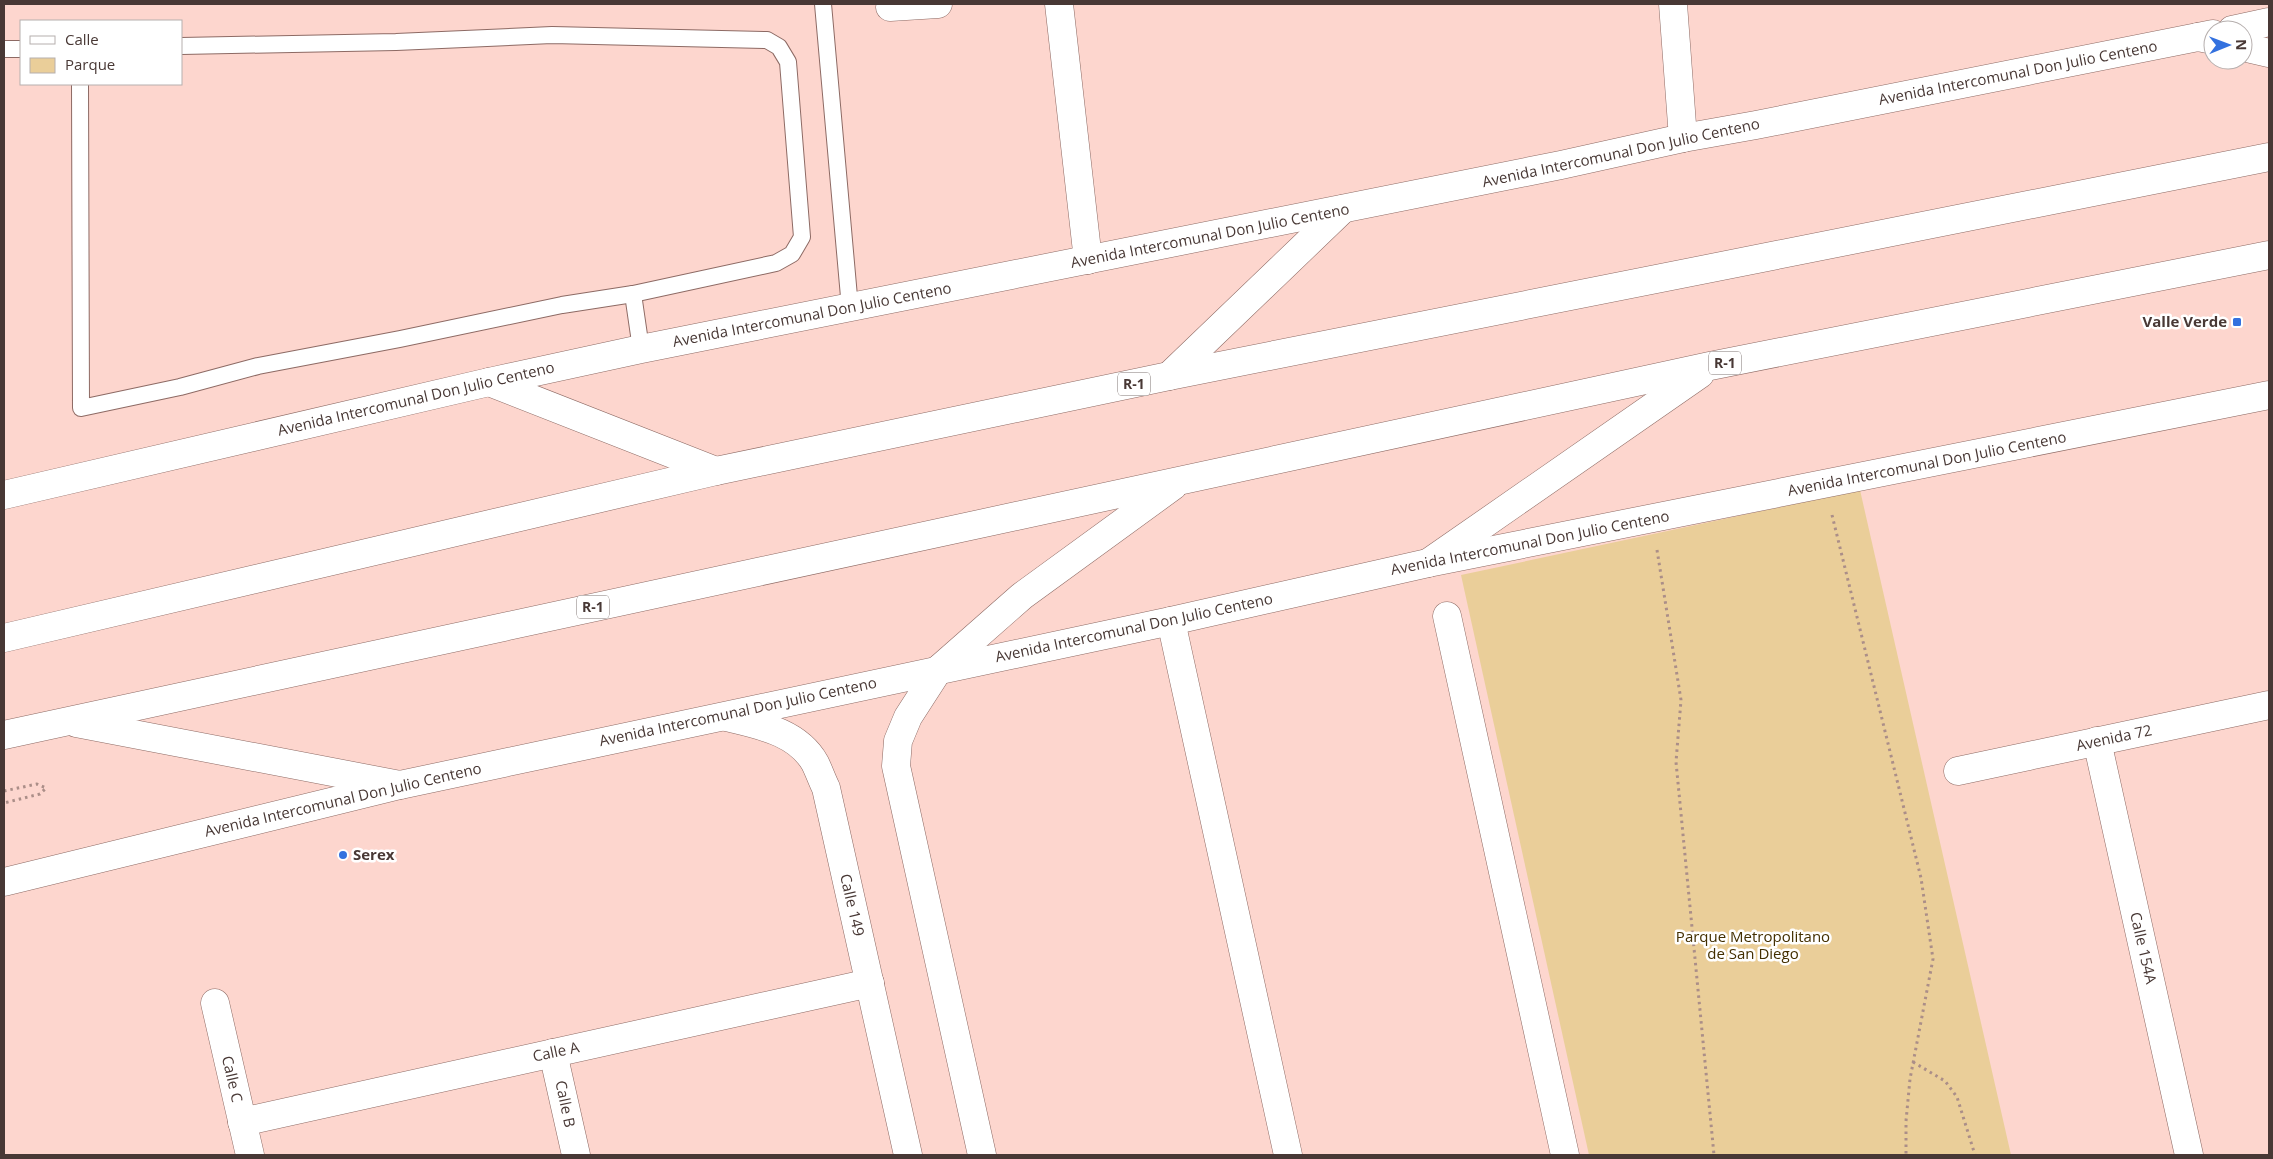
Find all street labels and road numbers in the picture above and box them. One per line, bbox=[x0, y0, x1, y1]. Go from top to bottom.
street label: Avenida Intercomunal Don Julio Centeno bbox=[1877, 35, 2159, 109]
street label: Avenida Intercomunal Don Julio Centeno bbox=[1480, 113, 1761, 191]
street label: Avenida Intercomunal Don Julio Centeno bbox=[1069, 198, 1351, 272]
street label: Avenida Intercomunal Don Julio Centeno bbox=[671, 277, 953, 351]
road number: R-1 bbox=[1709, 352, 1741, 374]
street label: Avenida Intercomunal Don Julio Centeno bbox=[275, 356, 556, 440]
road number: R-1 bbox=[1118, 372, 1150, 396]
street label: Avenida Intercomunal Don Julio Centeno bbox=[1786, 426, 2068, 500]
street label: Avenida Intercomunal Don Julio Centeno bbox=[1389, 505, 1671, 579]
street label: Avenida Intercomunal Don Julio Centeno bbox=[993, 588, 1274, 666]
road number: R-1 bbox=[577, 596, 609, 618]
street label: Avenida Intercomunal Don Julio Centeno bbox=[597, 672, 878, 750]
street label: Avenida 72 bbox=[2074, 719, 2154, 755]
street label: Avenida Intercomunal Don Julio Centeno bbox=[202, 757, 483, 841]
street label: Calle 149 bbox=[836, 872, 870, 938]
street label: Calle 154A bbox=[2126, 910, 2162, 986]
street label: Calle A bbox=[531, 1036, 581, 1066]
street label: Calle C bbox=[218, 1054, 248, 1104]
street label: Calle B bbox=[551, 1079, 581, 1129]

